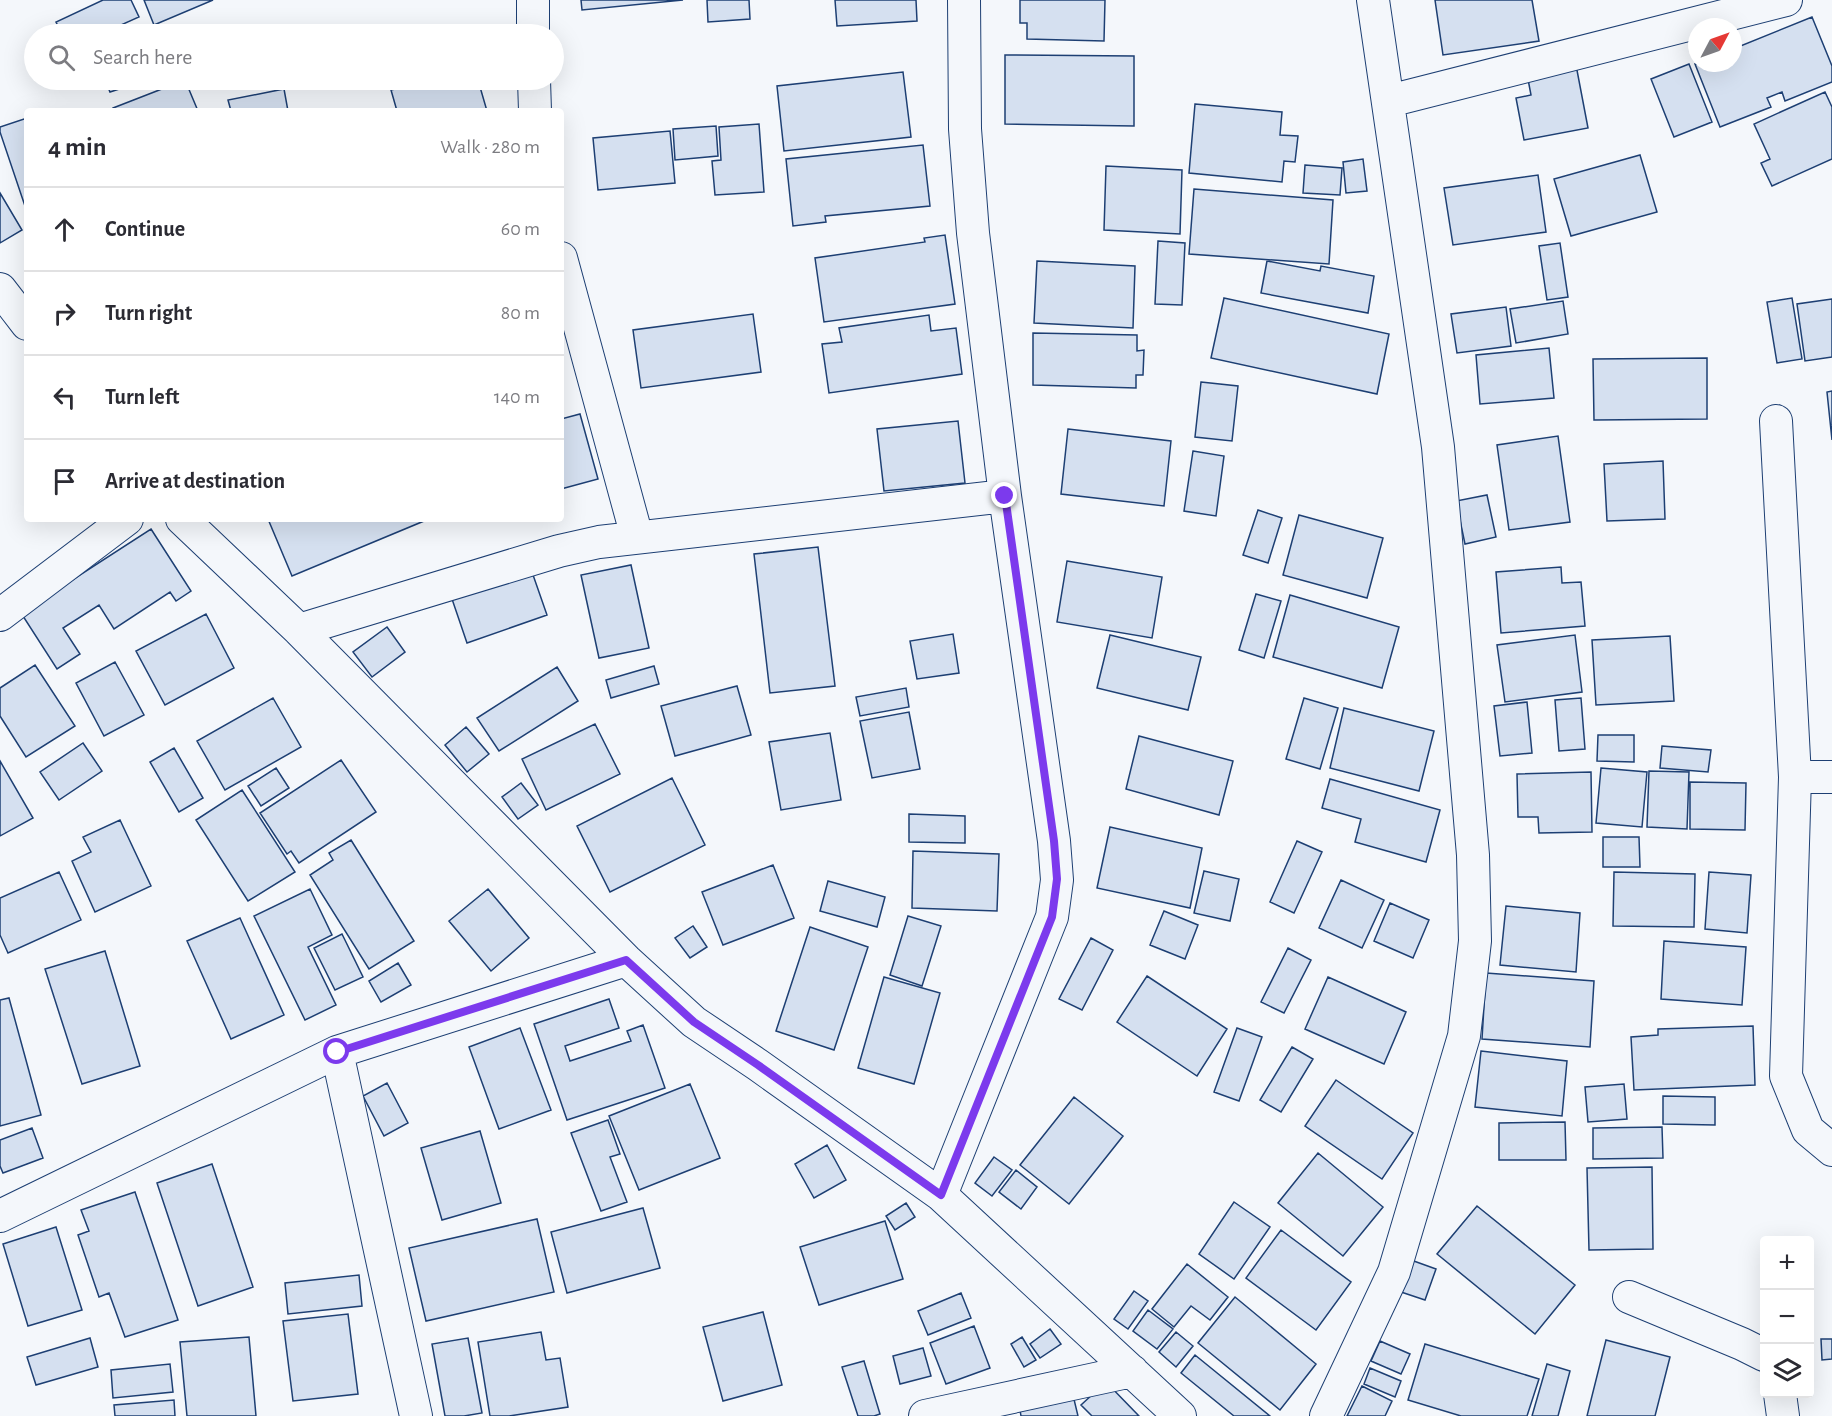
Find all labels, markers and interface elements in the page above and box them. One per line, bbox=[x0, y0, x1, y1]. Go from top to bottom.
north arrow bbox=[1688, 18, 1742, 72]
search box bbox=[24, 24, 564, 90]
icon: search bbox=[45, 41, 78, 74]
text: Search here bbox=[93, 46, 192, 68]
text: 4 min bbox=[48, 134, 107, 160]
text: Walk · 280 m bbox=[440, 137, 540, 157]
icon: ahead bbox=[48, 213, 81, 246]
text: Continue bbox=[105, 218, 185, 240]
text: 60 m bbox=[501, 219, 540, 239]
icon: right bbox=[48, 297, 81, 330]
text: Turn right bbox=[105, 302, 192, 324]
text: 80 m bbox=[501, 303, 540, 323]
icon: left bbox=[48, 381, 81, 414]
text: Turn left bbox=[105, 386, 179, 408]
text: 140 m bbox=[494, 387, 540, 407]
icon: arrive bbox=[48, 465, 81, 498]
text: Arrive at destination bbox=[105, 470, 285, 492]
route end bbox=[991, 482, 1017, 508]
route start bbox=[323, 1038, 349, 1064]
map controls bbox=[1760, 1236, 1814, 1398]
button: + bbox=[1760, 1236, 1814, 1290]
button: − bbox=[1760, 1290, 1814, 1344]
button: layers bbox=[1760, 1344, 1814, 1398]

